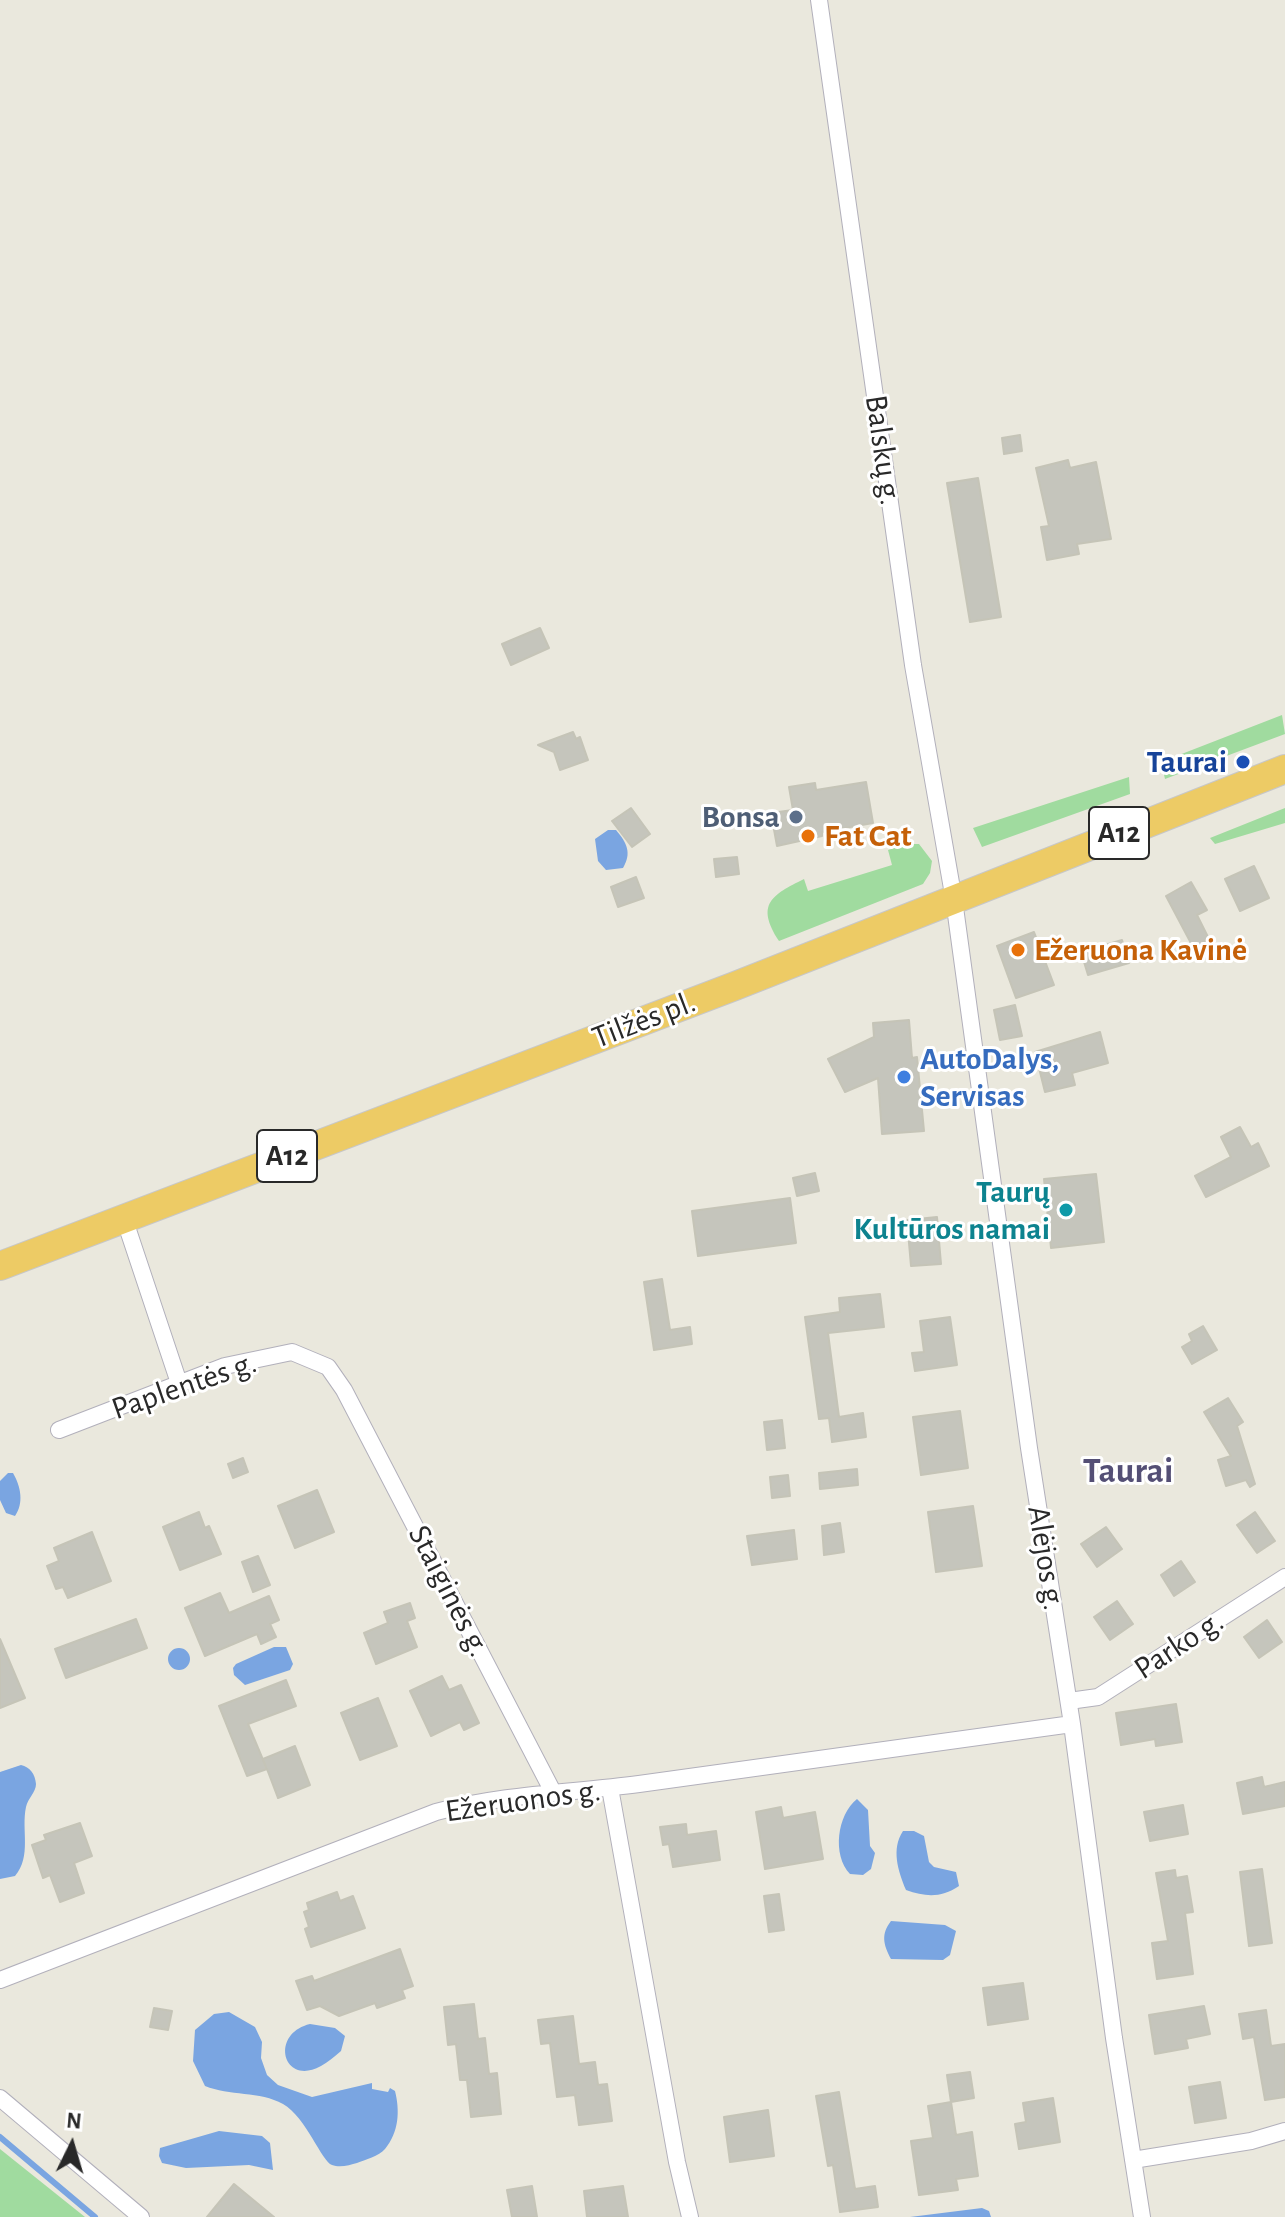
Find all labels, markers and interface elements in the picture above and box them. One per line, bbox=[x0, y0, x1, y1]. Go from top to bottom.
street label: Balskų g. bbox=[856, 392, 910, 508]
place label: Taurai bbox=[1146, 743, 1227, 781]
marker: Taurai bbox=[1234, 753, 1252, 771]
place label: Bonsa bbox=[701, 798, 780, 836]
road number: A12 bbox=[1089, 807, 1149, 859]
marker: Bonsa bbox=[787, 808, 805, 826]
place label: Fat Cat bbox=[824, 817, 912, 855]
marker: Fat Cat bbox=[799, 827, 817, 845]
place label: Ežeruona Kavinė bbox=[1034, 931, 1247, 969]
marker: Ežeruona Kavinė bbox=[1009, 941, 1027, 959]
street label: Tilžės pl. bbox=[587, 983, 701, 1057]
place label: AutoDalys, Servisas bbox=[920, 1040, 1059, 1115]
marker: AutoDalys, Servisas bbox=[895, 1068, 913, 1086]
road number: A12 bbox=[257, 1130, 317, 1182]
place label: Taurų Kultūros namai bbox=[854, 1173, 1050, 1248]
marker: Taurų Kultūros namai bbox=[1057, 1201, 1075, 1219]
street label: Paplentės g. bbox=[107, 1343, 261, 1429]
district label: Taurai bbox=[1083, 1449, 1173, 1493]
street label: Alėjos g. bbox=[1019, 1503, 1073, 1613]
street label: Staiginės g. bbox=[400, 1519, 498, 1663]
street label: Parko g. bbox=[1127, 1602, 1231, 1688]
street label: Ežeruonos g. bbox=[443, 1771, 603, 1831]
north arrow bbox=[32, 2105, 112, 2185]
text: N bbox=[66, 2109, 83, 2133]

